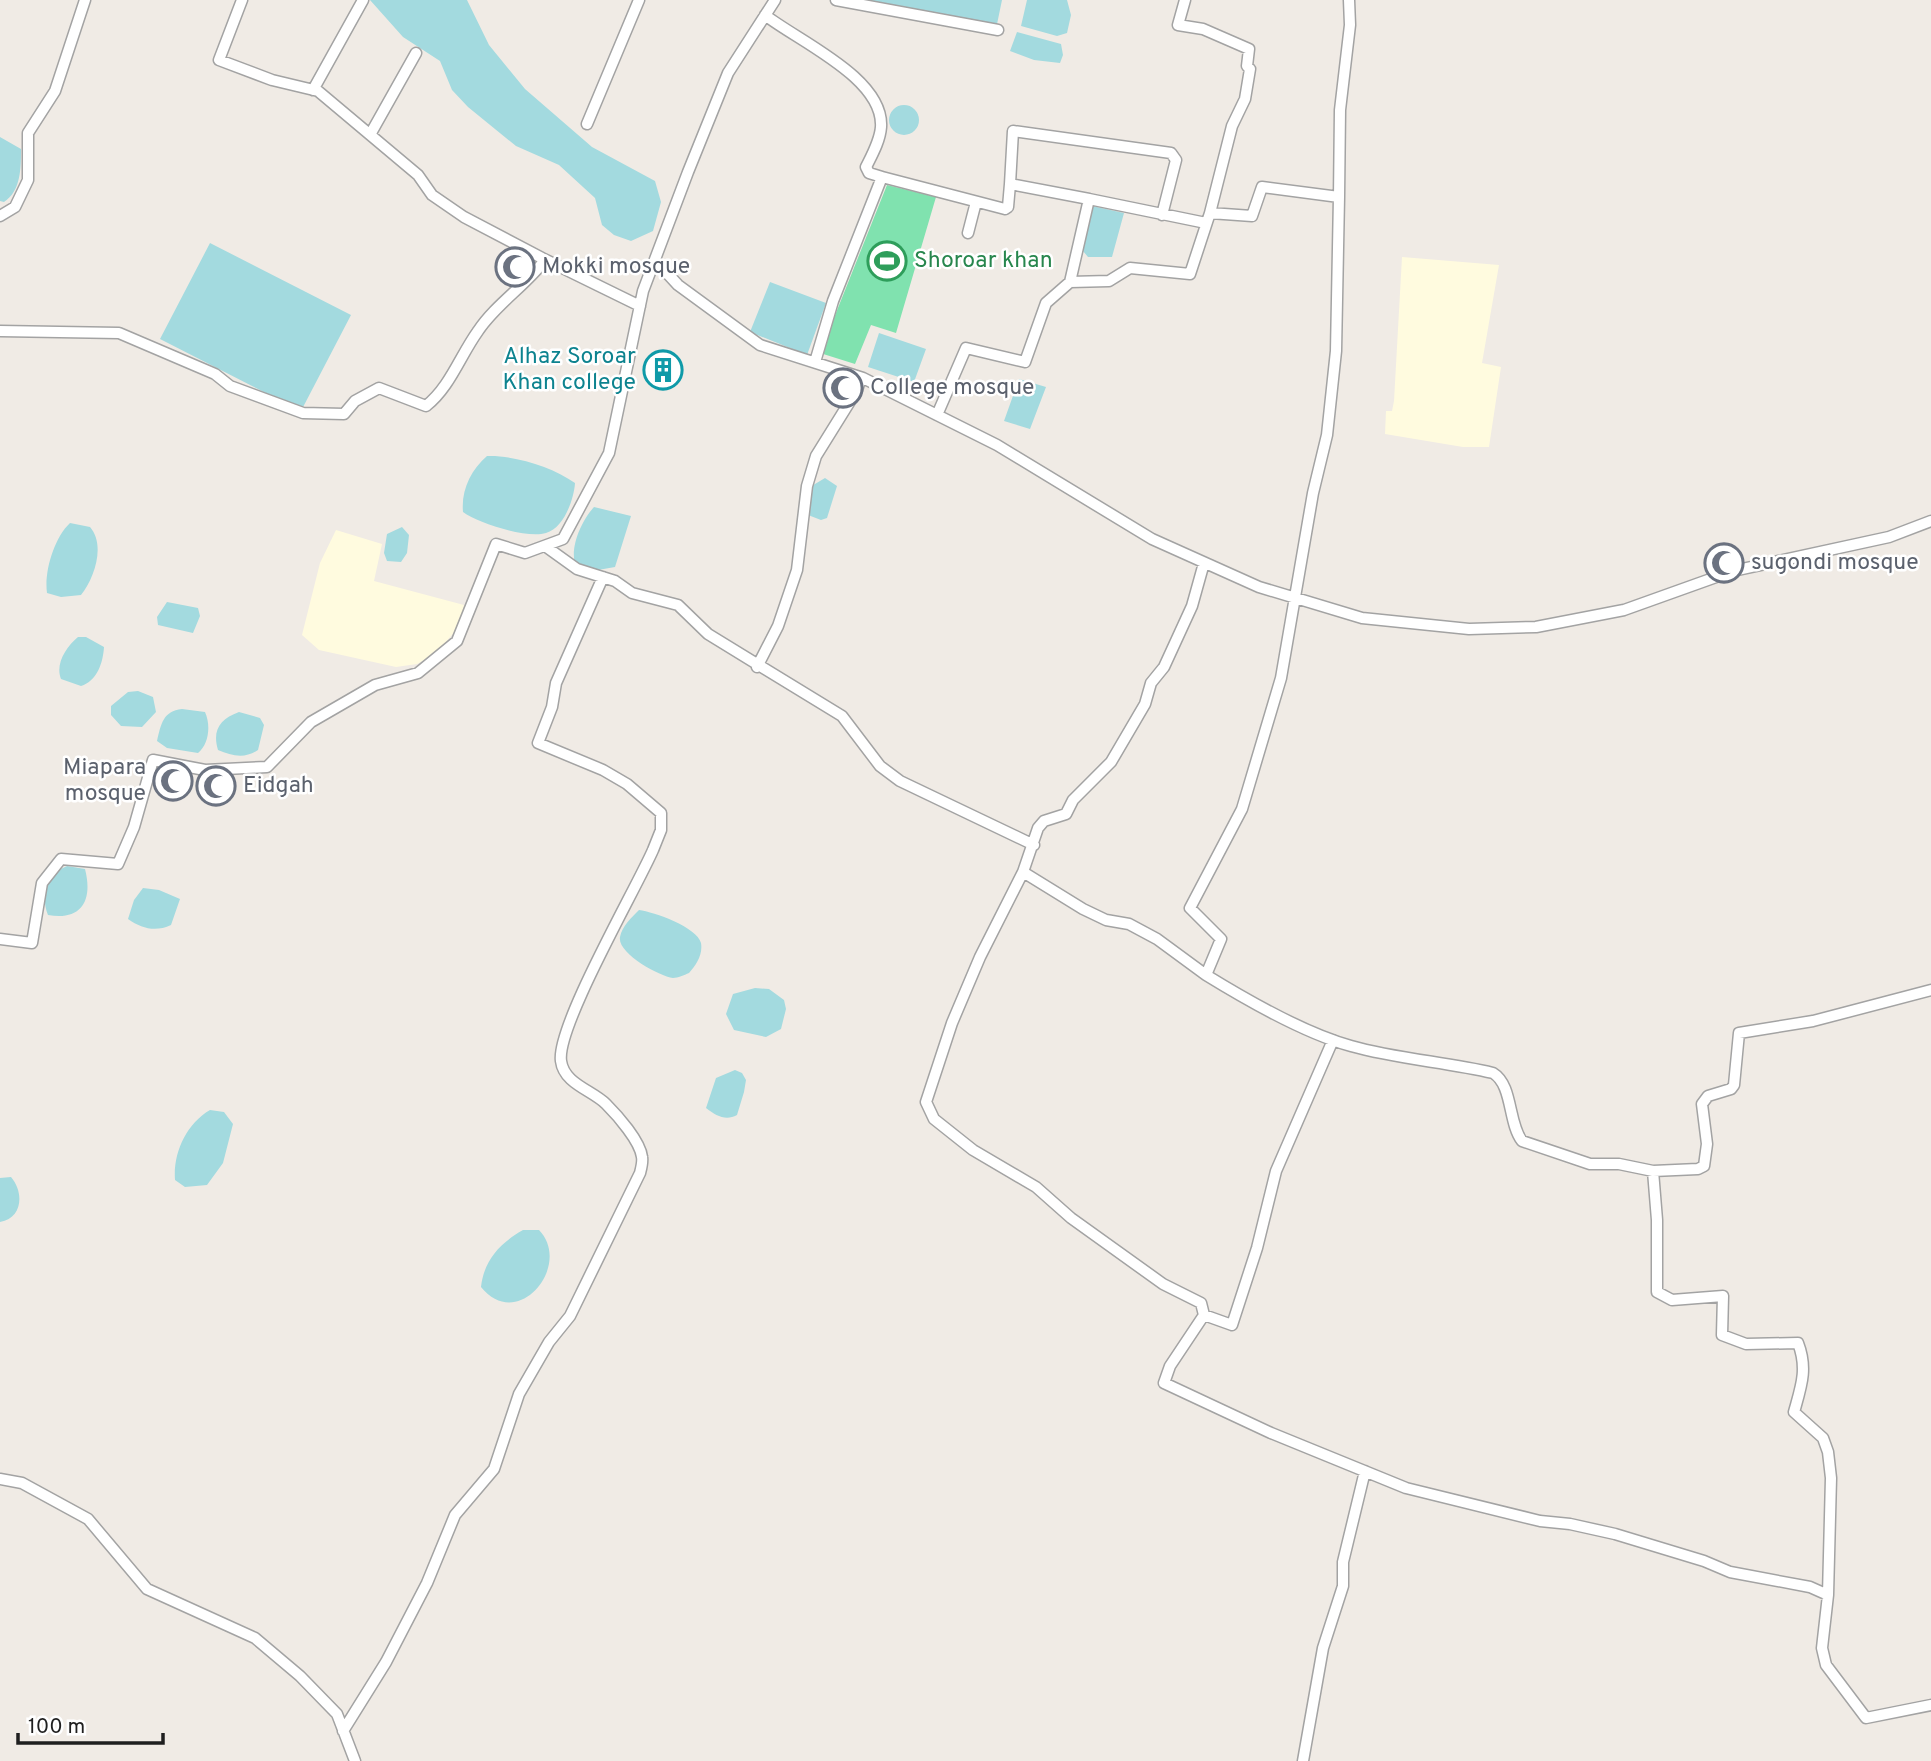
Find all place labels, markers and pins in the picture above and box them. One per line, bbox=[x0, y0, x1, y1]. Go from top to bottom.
sports icon: Shoroar khan bbox=[866, 240, 908, 282]
mosque icon: Mokki mosque bbox=[494, 246, 536, 288]
place label: Shoroar khan bbox=[914, 247, 1053, 276]
place label: Mokki mosque bbox=[542, 253, 690, 282]
place label: Alhaz Soroar Khan college bbox=[502, 343, 636, 398]
building icon: Alhaz Soroar Khan college bbox=[642, 349, 684, 391]
mosque icon: College mosque bbox=[822, 367, 864, 409]
place label: College mosque bbox=[870, 374, 1034, 403]
mosque icon: sugondi mosque bbox=[1703, 542, 1745, 584]
place label: sugondi mosque bbox=[1751, 549, 1919, 578]
place label: Miapara mosque bbox=[63, 754, 146, 809]
mosque icon: Miapara mosque bbox=[152, 760, 194, 802]
mosque icon: Eidgah bbox=[195, 765, 237, 807]
place label: Eidgah bbox=[243, 772, 314, 801]

